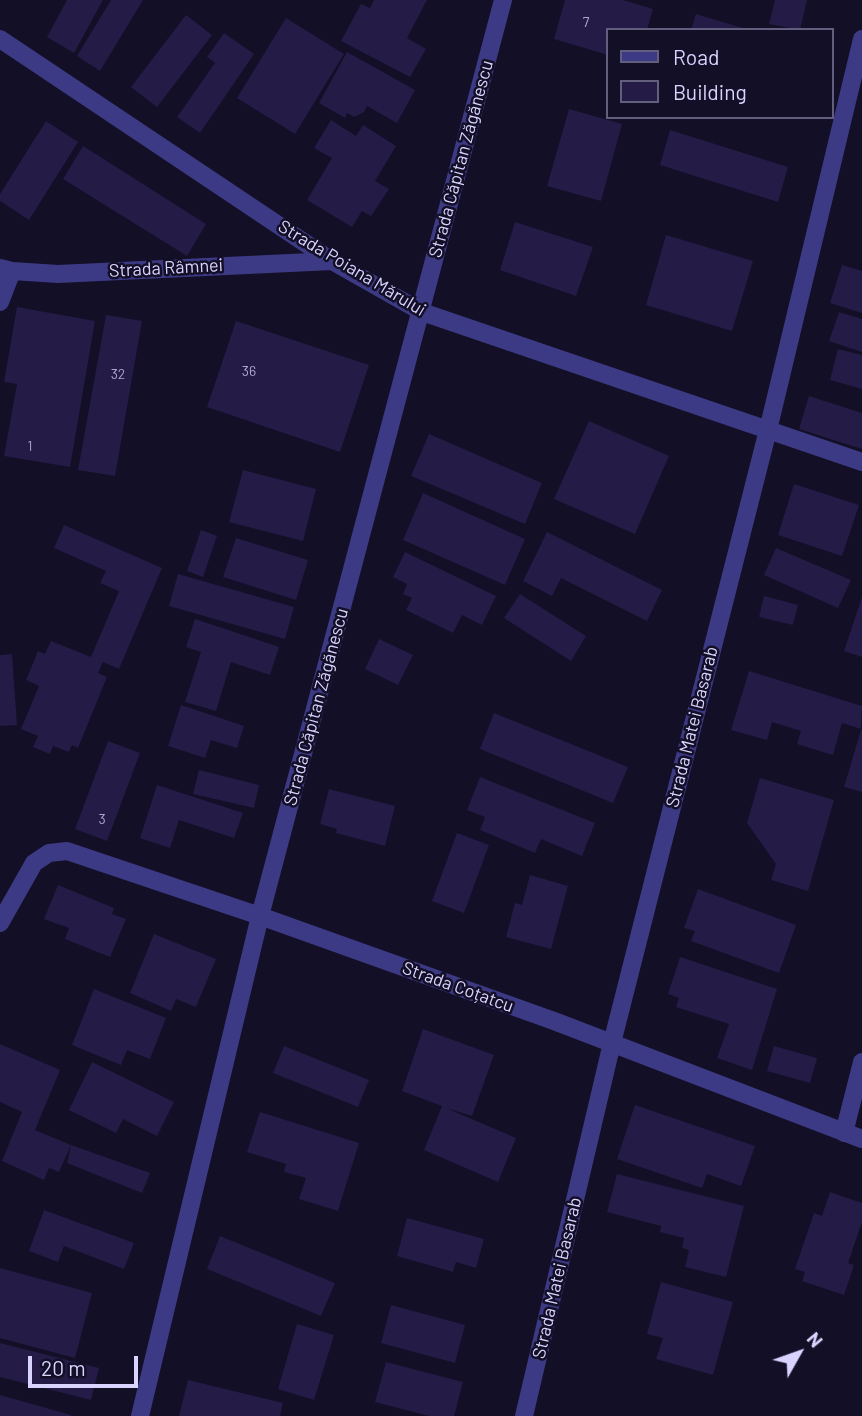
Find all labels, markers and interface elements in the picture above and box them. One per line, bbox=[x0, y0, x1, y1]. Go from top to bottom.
house number: 7 bbox=[583, 14, 589, 30]
legend bbox=[606, 28, 834, 119]
text: Road bbox=[673, 44, 719, 69]
street label: Strada Căpitan Zăgănescu bbox=[424, 58, 498, 260]
text: Building bbox=[673, 79, 747, 104]
street label: Strada Poiana Mărului bbox=[274, 215, 430, 321]
street label: Strada Râmnei bbox=[108, 254, 224, 282]
house number: 36 bbox=[242, 363, 256, 379]
house number: 32 bbox=[111, 366, 125, 382]
house number: 1 bbox=[28, 438, 32, 454]
street label: Strada Căpitan Zăgănescu bbox=[279, 606, 353, 808]
street label: Strada Matei Basarab bbox=[662, 644, 722, 810]
house number: 3 bbox=[98, 811, 106, 827]
street label: Strada Coțatcu bbox=[399, 957, 517, 1017]
street label: Strada Matei Basarab bbox=[528, 1195, 586, 1361]
north arrow bbox=[764, 1318, 834, 1388]
text: N bbox=[803, 1327, 828, 1351]
scale bar bbox=[32, 1342, 142, 1386]
text: 20 m bbox=[41, 1355, 86, 1380]

